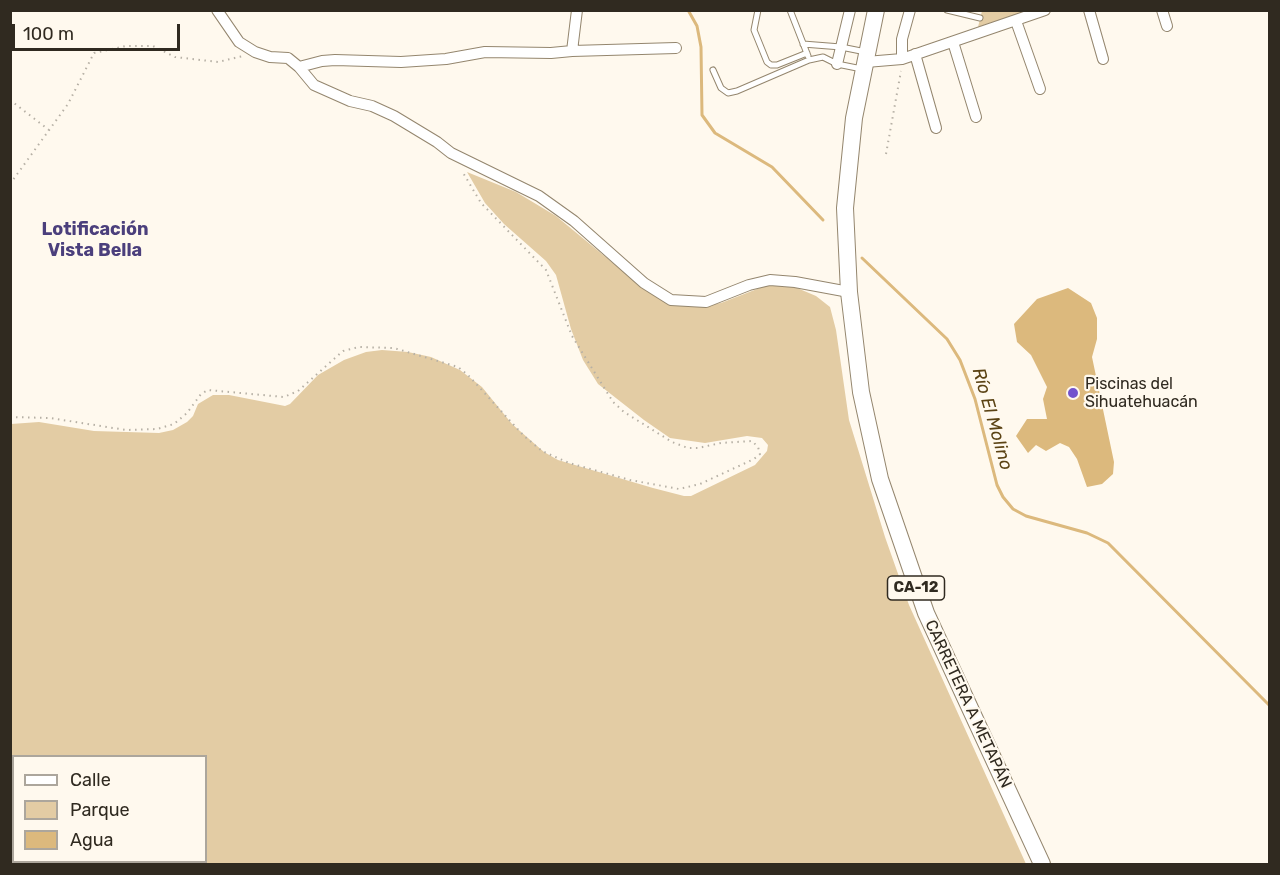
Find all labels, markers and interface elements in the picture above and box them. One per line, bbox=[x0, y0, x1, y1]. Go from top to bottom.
scale bar bbox=[15, 12, 183, 50]
text: 100 m bbox=[23, 23, 74, 45]
district label: Lotificación Vista Bella bbox=[42, 219, 148, 262]
water label: Río El Molino bbox=[967, 365, 1017, 473]
place label: Piscinas del Sihuatehuacán bbox=[1085, 374, 1198, 412]
marker: Piscinas del Sihuatehuacán bbox=[1066, 386, 1080, 400]
road number: CA-12 bbox=[888, 576, 944, 600]
street label: CARRETERA A METAPÁN bbox=[921, 617, 1015, 791]
legend bbox=[12, 755, 207, 863]
text: Calle bbox=[70, 769, 111, 791]
text: Parque bbox=[70, 799, 130, 821]
text: Agua bbox=[70, 829, 113, 851]

